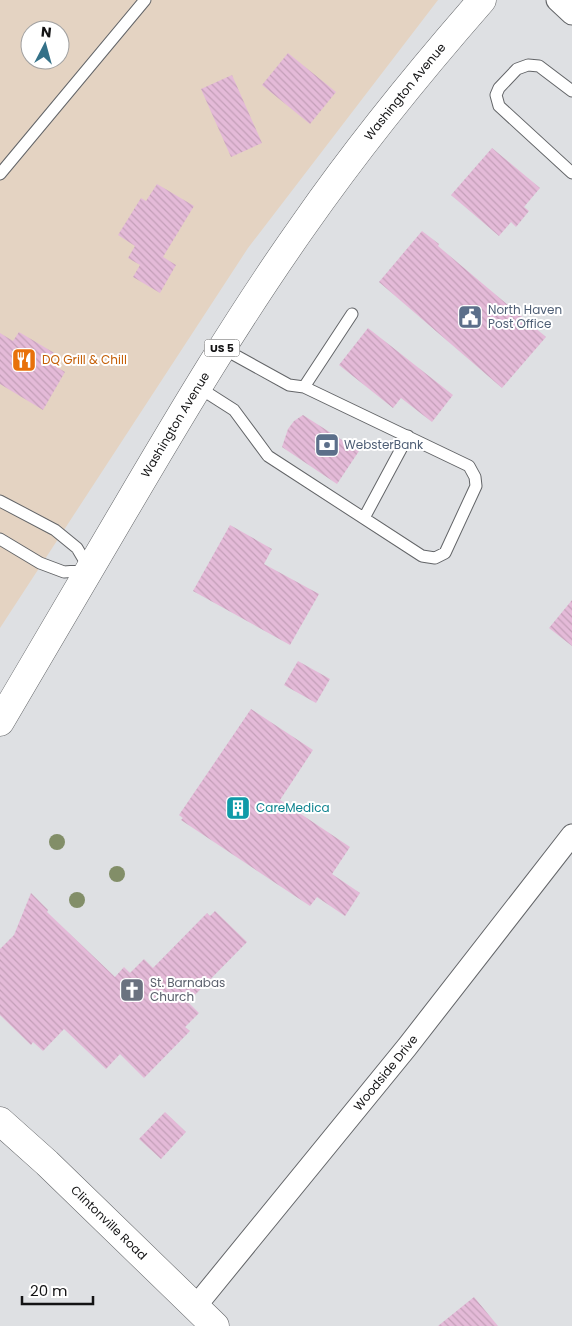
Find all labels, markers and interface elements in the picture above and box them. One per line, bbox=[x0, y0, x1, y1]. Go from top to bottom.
north arrow bbox=[20, 20, 70, 70]
text: N bbox=[40, 22, 53, 43]
street label: Washington Avenue bbox=[360, 39, 449, 144]
place label: North Haven Post Office bbox=[488, 301, 562, 332]
public building icon: North Haven Post Office bbox=[457, 304, 483, 330]
road number: US 5 bbox=[204, 339, 240, 356]
restaurant icon: DQ Grill & Chill bbox=[11, 347, 37, 373]
place label: DQ Grill & Chill bbox=[42, 351, 127, 368]
street label: Washington Avenue bbox=[137, 368, 213, 481]
bank icon: WebsterBank bbox=[314, 432, 340, 458]
place label: WebsterBank bbox=[344, 436, 424, 453]
building icon: CareMedica bbox=[225, 795, 251, 821]
place label: CareMedica bbox=[256, 799, 330, 816]
place label: St. Barnabas Church bbox=[150, 974, 225, 1005]
church icon: St. Barnabas Church bbox=[119, 977, 145, 1003]
street label: Woodside Drive bbox=[349, 1031, 421, 1114]
street label: Clintonville Road bbox=[67, 1182, 151, 1263]
scale bar bbox=[22, 1274, 94, 1306]
text: 20 m bbox=[30, 1280, 68, 1301]

